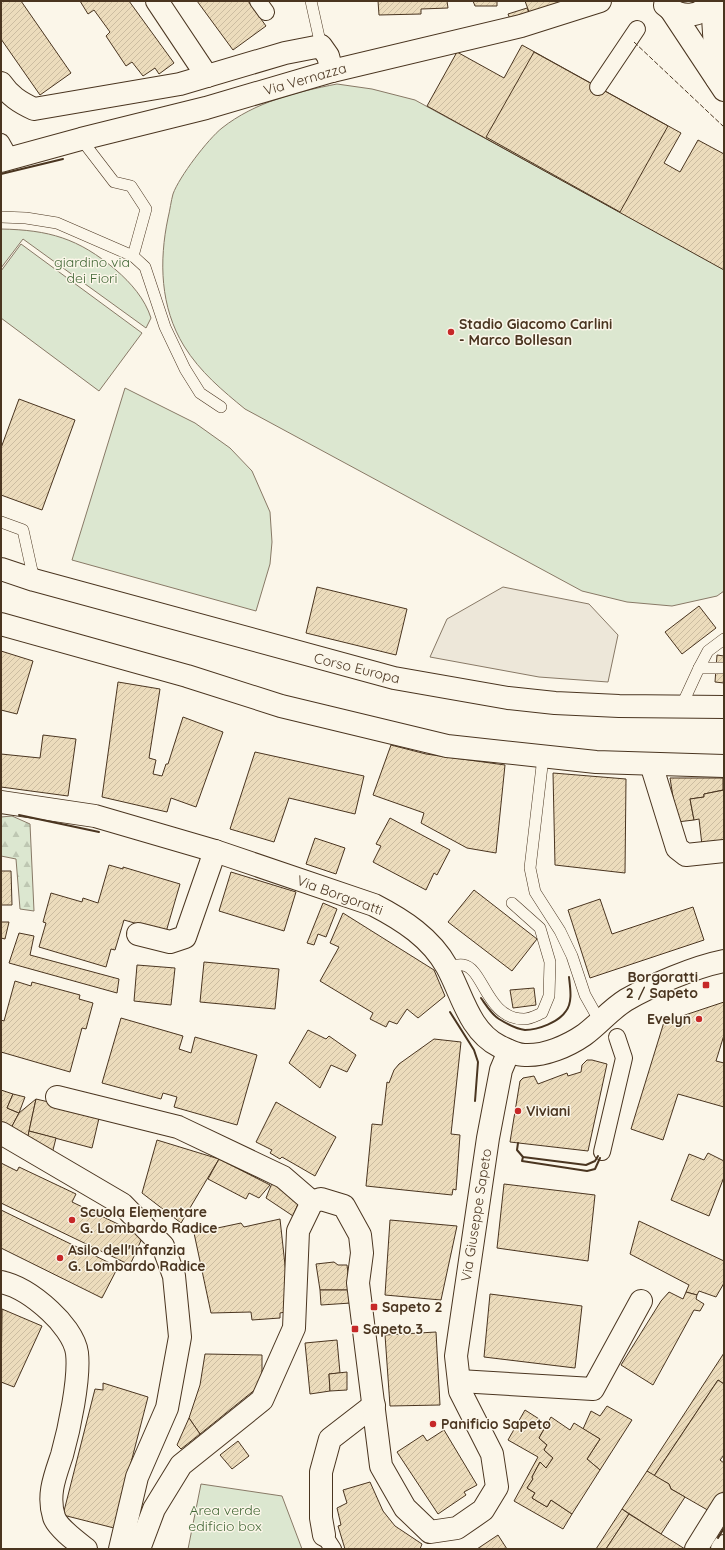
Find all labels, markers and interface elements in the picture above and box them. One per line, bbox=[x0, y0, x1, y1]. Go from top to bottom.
street label: Via Vernazza bbox=[261, 59, 349, 99]
park label: giardino via dei Fiori bbox=[54, 253, 130, 287]
place label: Stadio Giacomo Carlini - Marco Bollesan bbox=[459, 315, 612, 349]
marker: Stadio Giacomo Carlini - Marco Bollesan bbox=[446, 327, 456, 337]
street label: Corso Europa bbox=[312, 649, 402, 687]
street label: Via Borgoratti bbox=[294, 871, 386, 919]
place label: Borgoratti 2 / Sapeto bbox=[626, 968, 698, 1002]
marker: Borgoratti 2 / Sapeto bbox=[701, 980, 711, 990]
place label: Evelyn bbox=[647, 1010, 691, 1028]
marker: Evelyn bbox=[694, 1014, 704, 1024]
place label: Viviani bbox=[526, 1102, 570, 1120]
marker: Viviani bbox=[513, 1106, 523, 1116]
street label: Via Giuseppe Sapeto bbox=[457, 1147, 495, 1283]
place label: Scuola Elementare G. Lombardo Radice bbox=[80, 1203, 218, 1237]
marker: Scuola Elementare G. Lombardo Radice bbox=[67, 1215, 77, 1225]
place label: Asilo dell'Infanzia G. Lombardo Radice bbox=[68, 1241, 206, 1275]
marker: Asilo dell'Infanzia G. Lombardo Radice bbox=[55, 1253, 65, 1263]
place label: Sapeto 2 bbox=[382, 1298, 443, 1316]
marker: Sapeto 2 bbox=[369, 1302, 379, 1312]
place label: Sapeto 3 bbox=[363, 1320, 423, 1338]
marker: Sapeto 3 bbox=[350, 1324, 360, 1334]
place label: Panificio Sapeto bbox=[441, 1415, 551, 1433]
marker: Panificio Sapeto bbox=[428, 1419, 438, 1429]
park label: Area verde edificio box bbox=[188, 1501, 262, 1535]

